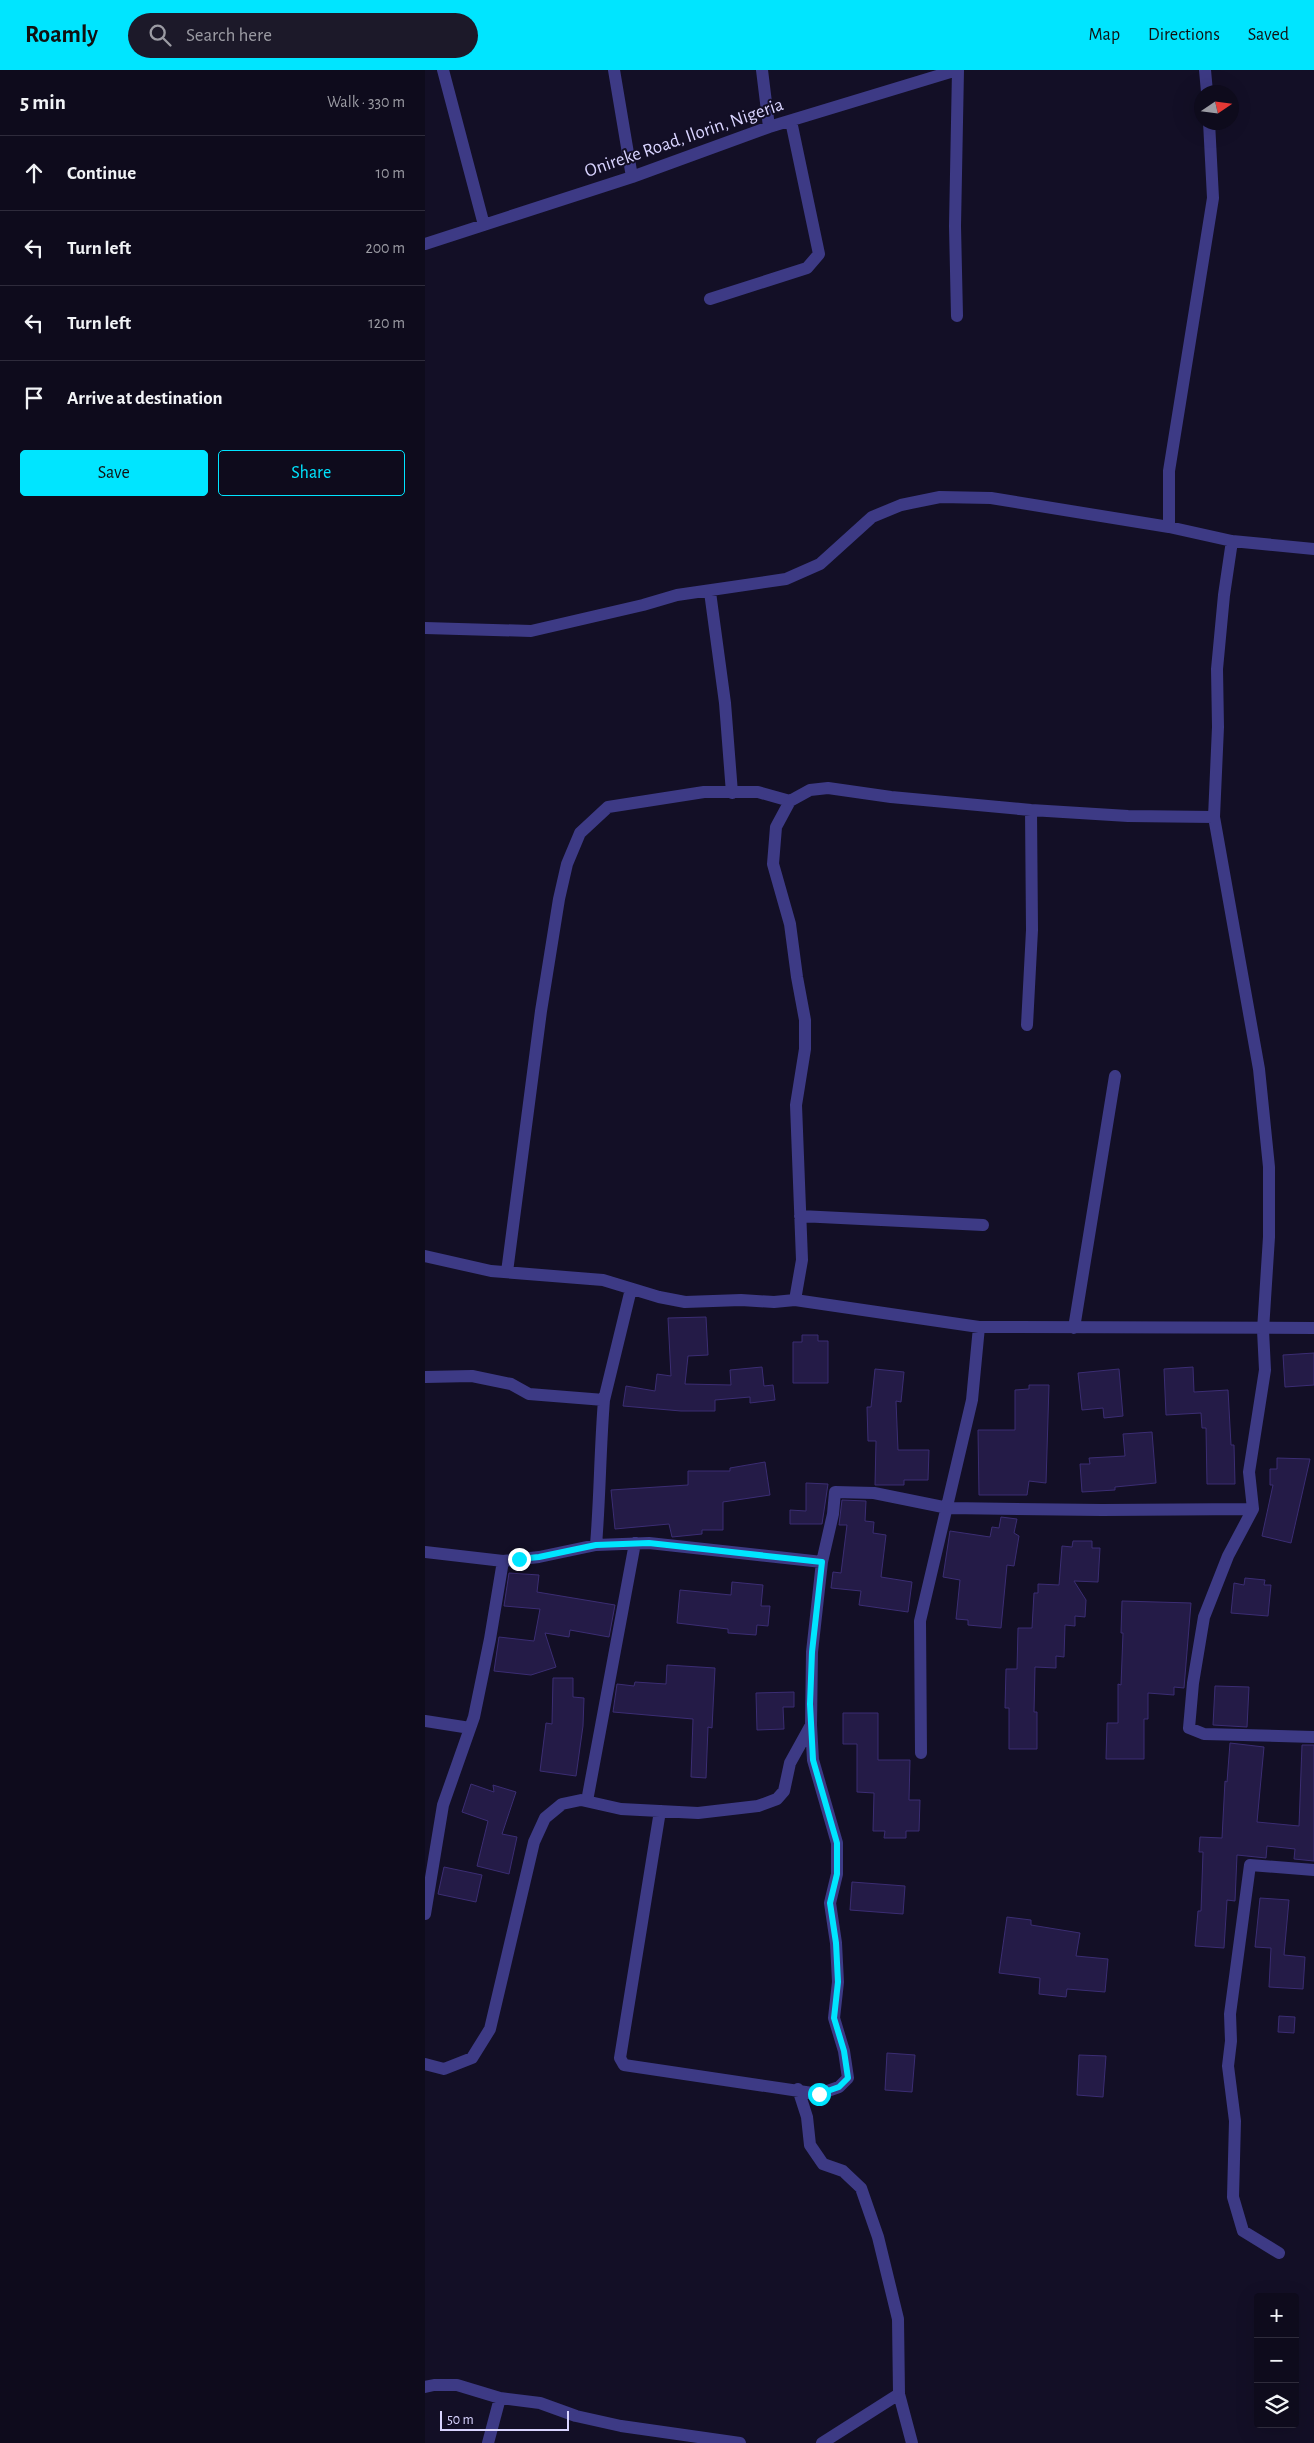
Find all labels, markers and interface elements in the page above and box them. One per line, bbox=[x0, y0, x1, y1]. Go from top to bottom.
search box bbox=[128, 13, 478, 58]
icon: search bbox=[146, 21, 174, 49]
text: Roamly bbox=[25, 23, 98, 47]
text: Search here bbox=[186, 26, 272, 45]
text: Map bbox=[1089, 26, 1120, 44]
text: Directions bbox=[1148, 26, 1220, 44]
text: Saved bbox=[1248, 26, 1289, 44]
north arrow bbox=[1194, 85, 1239, 130]
text: 5 min bbox=[20, 92, 66, 113]
text: Walk · 330 m bbox=[327, 94, 405, 110]
street label: Onireke Road, Ilorin, Nigeria bbox=[582, 95, 786, 181]
icon: ahead bbox=[20, 159, 48, 187]
text: Continue bbox=[67, 164, 136, 183]
text: 10 m bbox=[376, 165, 405, 181]
icon: left bbox=[20, 234, 48, 262]
text: Turn left bbox=[67, 239, 131, 258]
text: 200 m bbox=[365, 240, 405, 256]
icon: left bbox=[20, 309, 48, 337]
text: Turn left bbox=[67, 314, 131, 333]
text: 120 m bbox=[368, 315, 405, 331]
icon: arrive bbox=[20, 384, 48, 412]
text: Arrive at destination bbox=[67, 389, 223, 408]
button: Save bbox=[20, 450, 208, 496]
button: Share bbox=[218, 450, 405, 496]
route end bbox=[508, 1548, 531, 1571]
route start bbox=[808, 2083, 831, 2106]
map controls bbox=[1254, 2293, 1299, 2428]
button: + bbox=[1254, 2293, 1299, 2338]
button: − bbox=[1254, 2338, 1299, 2383]
button: layers bbox=[1254, 2383, 1299, 2428]
scale bar bbox=[440, 2408, 569, 2431]
text: 50 m bbox=[447, 2413, 474, 2427]

